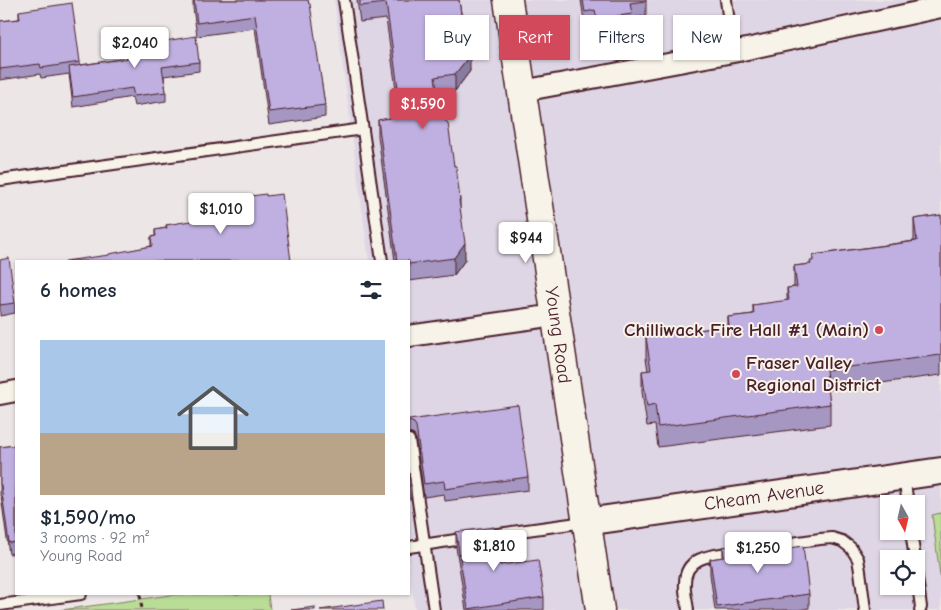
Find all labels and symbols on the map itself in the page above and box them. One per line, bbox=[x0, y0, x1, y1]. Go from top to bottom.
pin: $2,040 bbox=[94, 27, 176, 69]
pin: $1,590 bbox=[382, 88, 464, 130]
pin: $1,010 bbox=[180, 192, 262, 235]
pin: $944 bbox=[496, 222, 556, 264]
street label: Young Road bbox=[540, 285, 576, 385]
place label: Chilliwack Fire Hall #1 (Main) bbox=[624, 319, 869, 341]
marker: Chilliwack Fire Hall #1 (Main) bbox=[873, 324, 885, 336]
place label: Fraser Valley Regional District bbox=[746, 352, 881, 396]
marker: Fraser Valley Regional District bbox=[730, 368, 742, 380]
street label: Cheam Avenue bbox=[703, 477, 825, 515]
north arrow bbox=[880, 495, 925, 540]
pin: $1,810 bbox=[453, 530, 535, 572]
pin: $1,250 bbox=[717, 532, 799, 574]

